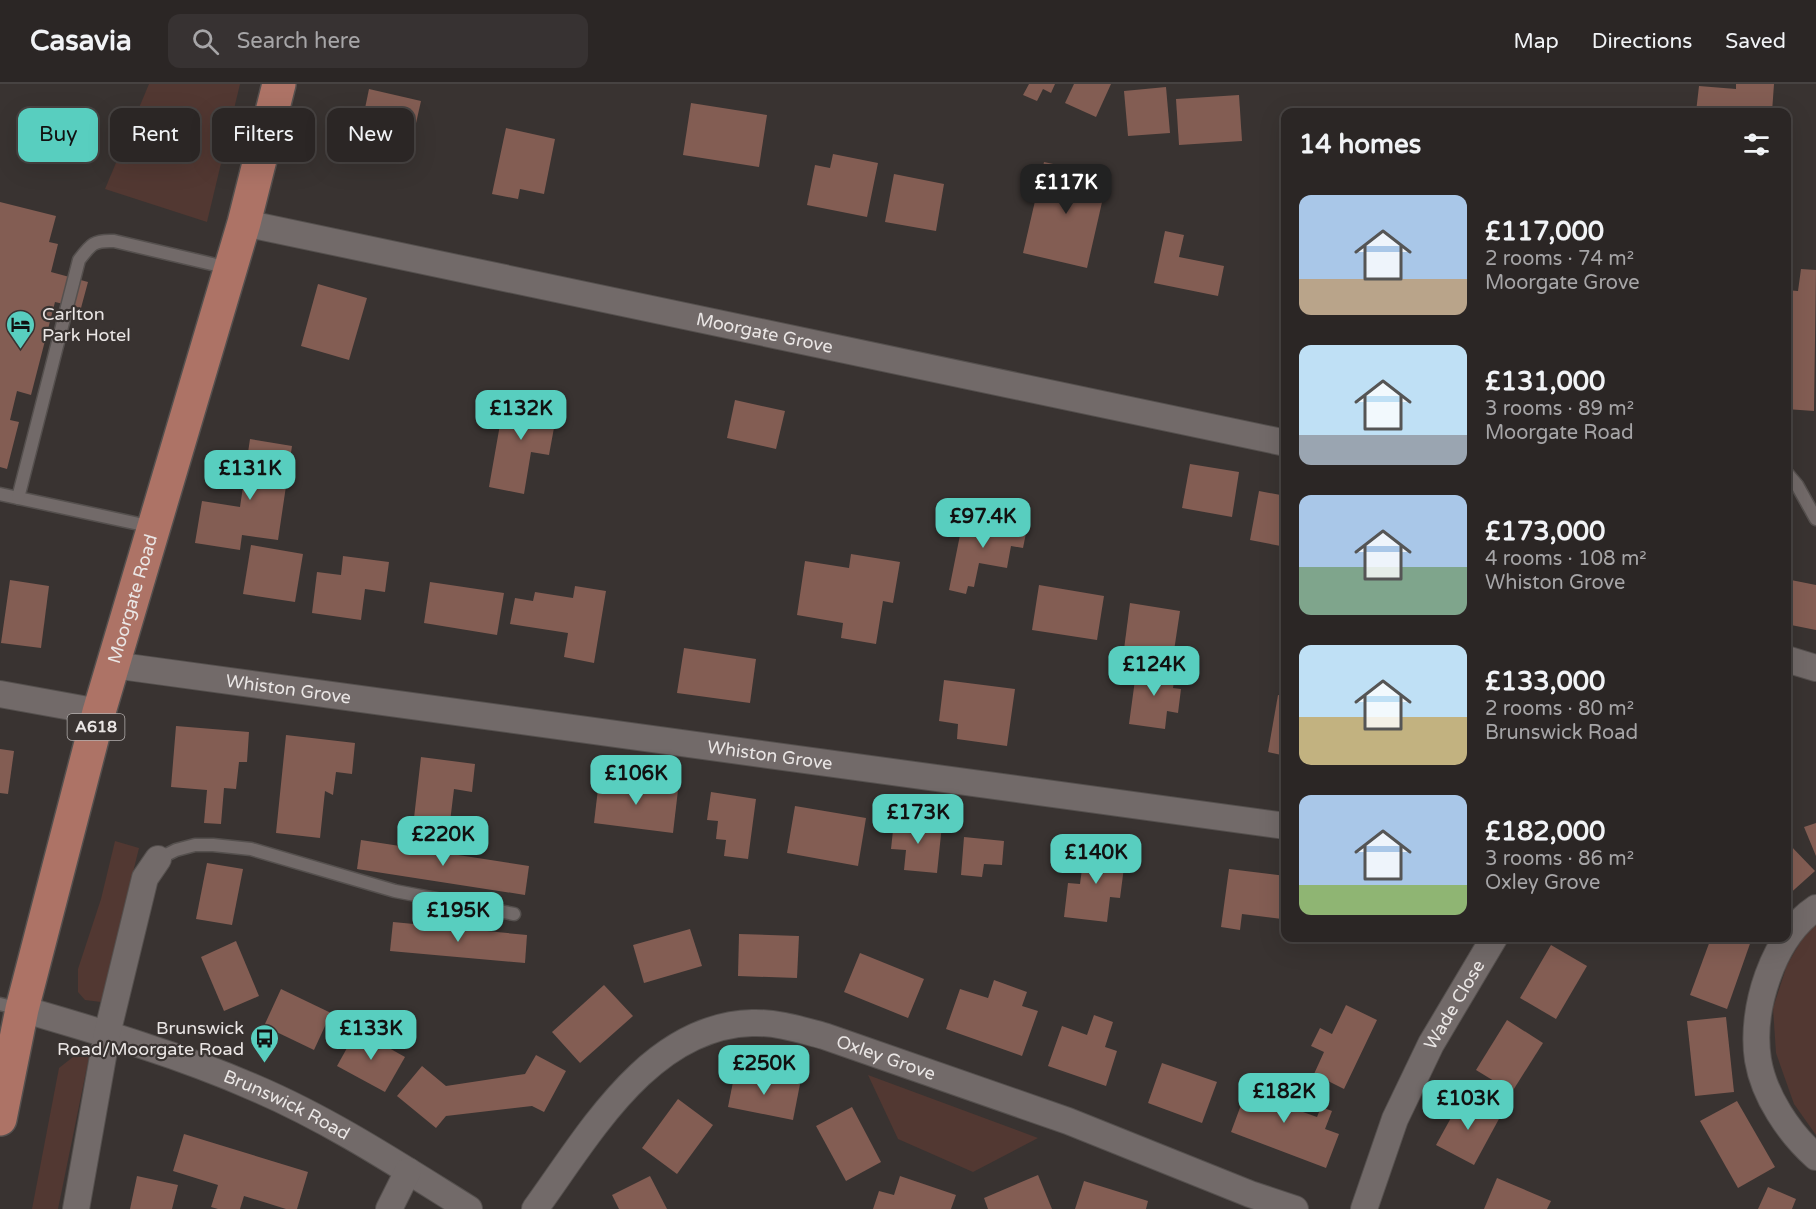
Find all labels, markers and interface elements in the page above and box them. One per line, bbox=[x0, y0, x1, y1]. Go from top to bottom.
search box bbox=[168, 14, 588, 68]
text: Casavia bbox=[30, 24, 132, 58]
icon: search bbox=[189, 25, 222, 58]
text: Search here bbox=[237, 28, 360, 54]
text: Map bbox=[1513, 29, 1559, 54]
text: Directions bbox=[1592, 29, 1692, 54]
text: Saved bbox=[1725, 29, 1786, 54]
chip: Buy bbox=[18, 108, 98, 162]
chip: Rent bbox=[110, 108, 200, 162]
chip: Filters bbox=[212, 108, 315, 162]
chip: New bbox=[327, 108, 414, 162]
icon: filters bbox=[1740, 128, 1773, 161]
text: 14 homes bbox=[1299, 129, 1421, 160]
pin: £117K bbox=[1024, 164, 1108, 215]
text: £117K bbox=[1034, 171, 1098, 195]
text: £117,000 bbox=[1485, 216, 1604, 247]
icon: home bbox=[1347, 219, 1419, 291]
text: 2 rooms · 74 m² bbox=[1485, 247, 1634, 271]
text: Moorgate Grove bbox=[1485, 271, 1640, 295]
place label: Carlton Park Hotel bbox=[42, 303, 131, 346]
hotel icon: Carlton Park Hotel bbox=[5, 308, 37, 350]
street label: Moorgate Grove bbox=[694, 308, 835, 358]
text: £131,000 bbox=[1485, 366, 1605, 397]
icon: home bbox=[1347, 369, 1419, 441]
pin: £132K bbox=[479, 390, 563, 441]
text: £132K bbox=[489, 397, 553, 421]
text: 3 rooms · 89 m² bbox=[1485, 397, 1634, 421]
text: Moorgate Road bbox=[1485, 421, 1634, 445]
pin: £131K bbox=[208, 450, 292, 501]
text: £131K bbox=[218, 457, 282, 481]
pin: £97.4K bbox=[934, 498, 1032, 549]
text: £97.4K bbox=[950, 505, 1016, 529]
text: £173,000 bbox=[1485, 516, 1605, 547]
icon: home bbox=[1347, 519, 1419, 591]
street label: Moorgate Road bbox=[103, 532, 162, 666]
text: 4 rooms · 108 m² bbox=[1485, 547, 1647, 571]
text: Whiston Grove bbox=[1485, 571, 1625, 595]
pin: £124K bbox=[1112, 646, 1196, 697]
text: £124K bbox=[1122, 653, 1186, 677]
text: £133,000 bbox=[1485, 666, 1605, 697]
icon: home bbox=[1347, 669, 1419, 741]
street label: Whiston Grove bbox=[224, 670, 352, 709]
text: 2 rooms · 80 m² bbox=[1485, 697, 1634, 721]
road number: A618 bbox=[68, 714, 124, 740]
text: Brunswick Road bbox=[1485, 721, 1638, 745]
street label: Whiston Grove bbox=[706, 736, 834, 775]
pin: £106K bbox=[594, 755, 678, 806]
text: £106K bbox=[604, 762, 668, 786]
pin: £173K bbox=[876, 794, 960, 845]
text: £173K bbox=[886, 801, 950, 825]
pin: £220K bbox=[401, 816, 485, 867]
text: £182,000 bbox=[1485, 816, 1605, 847]
icon: home bbox=[1347, 819, 1419, 891]
text: £220K bbox=[411, 823, 475, 847]
pin: £140K bbox=[1054, 834, 1138, 885]
text: £140K bbox=[1064, 841, 1128, 865]
text: 3 rooms · 86 m² bbox=[1485, 847, 1634, 871]
text: Oxley Grove bbox=[1485, 871, 1600, 895]
pin: £195K bbox=[416, 892, 500, 943]
text: £195K bbox=[426, 899, 490, 923]
street label: Wade Close bbox=[1419, 956, 1489, 1054]
pin: £133K bbox=[329, 1010, 413, 1061]
place label: Brunswick Road/Moorgate Road bbox=[57, 1017, 244, 1060]
text: £133K bbox=[339, 1017, 403, 1041]
bus stop icon: Brunswick Road/Moorgate Road bbox=[249, 1022, 281, 1064]
street label: Oxley Grove bbox=[833, 1030, 939, 1085]
pin: £250K bbox=[722, 1045, 806, 1096]
text: £250K bbox=[732, 1052, 796, 1076]
street label: Brunswick Road bbox=[220, 1065, 354, 1145]
pin: £182K bbox=[1242, 1073, 1326, 1124]
text: £182K bbox=[1252, 1080, 1316, 1104]
pin: £103K bbox=[1426, 1080, 1510, 1131]
text: £103K bbox=[1436, 1087, 1500, 1111]

